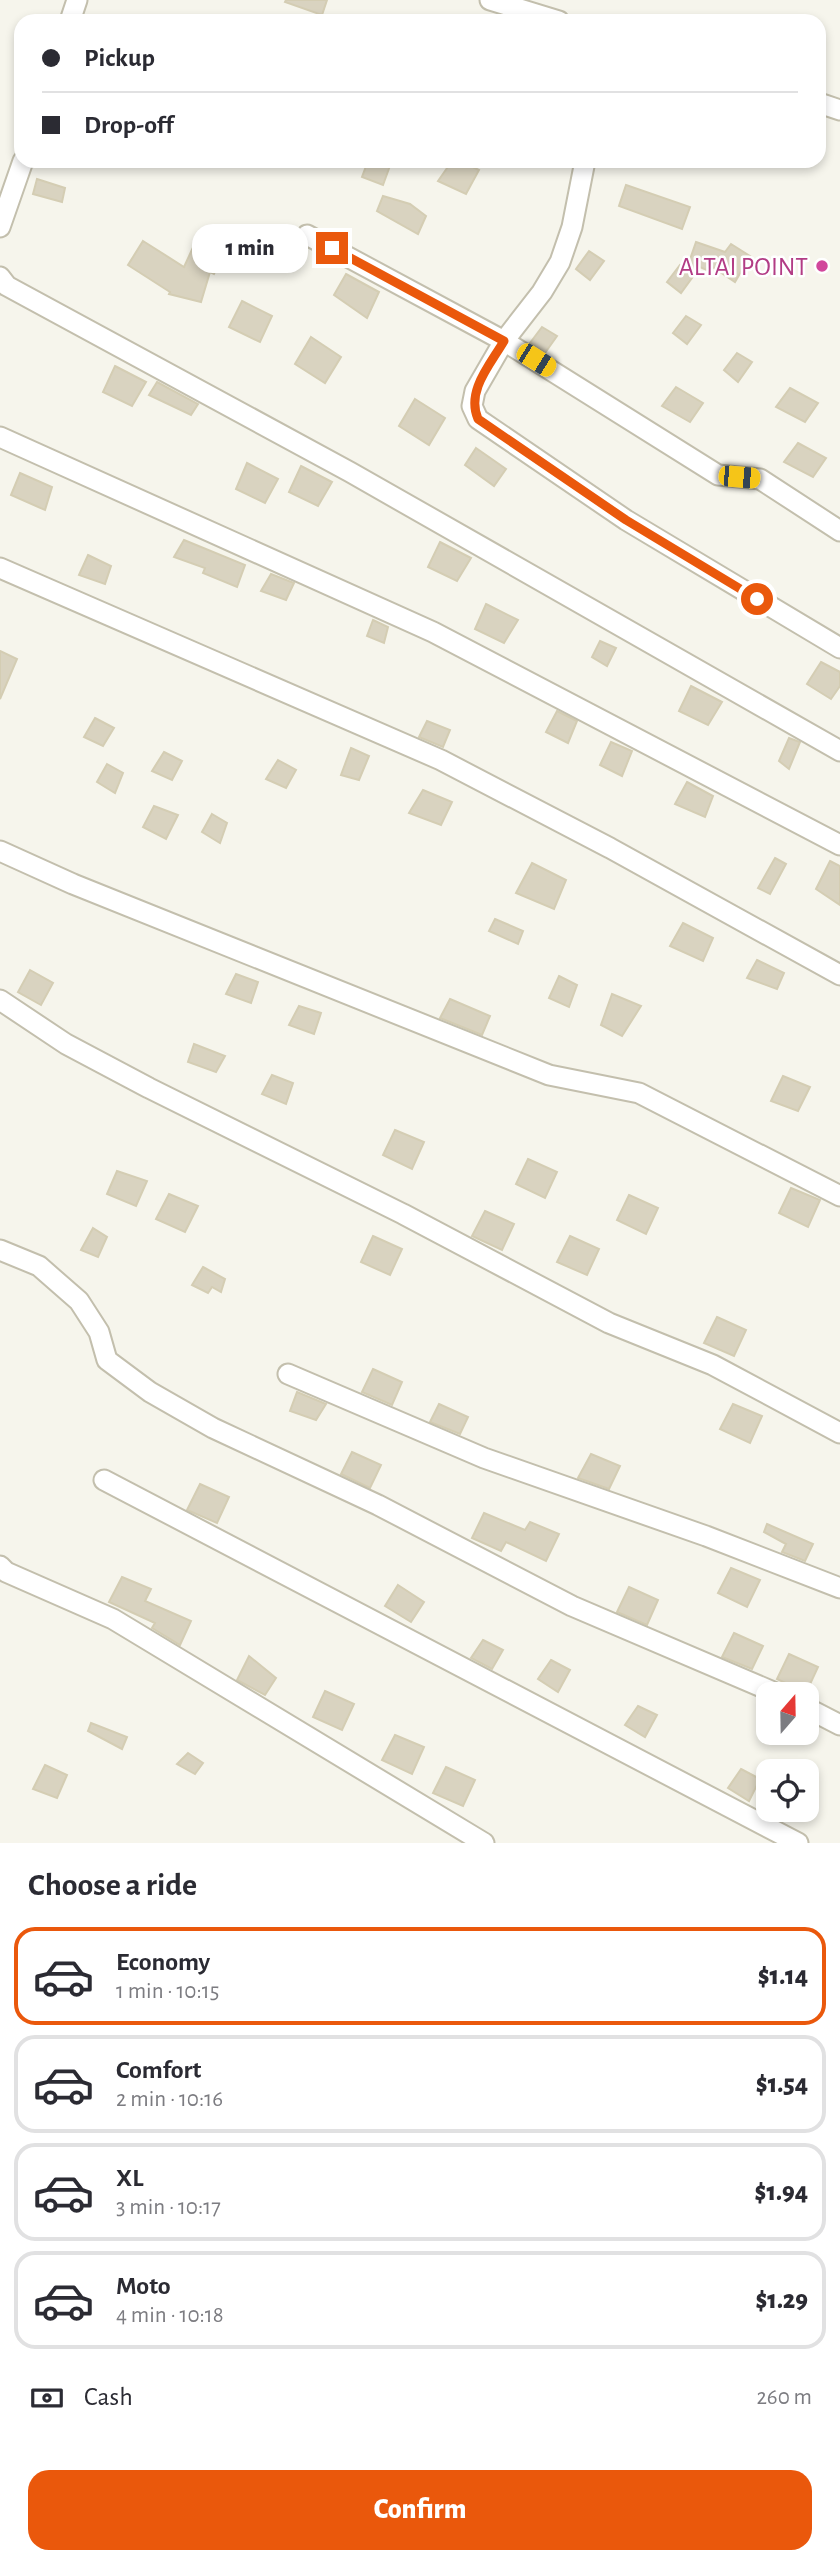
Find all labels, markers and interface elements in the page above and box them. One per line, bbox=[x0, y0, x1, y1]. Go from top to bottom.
text: Pickup bbox=[84, 45, 155, 71]
text: Drop-off bbox=[84, 112, 173, 138]
callout: 1 min bbox=[192, 224, 308, 272]
route end bbox=[316, 232, 348, 264]
text: 1 min bbox=[226, 237, 274, 260]
place label: ALTAI POINT bbox=[679, 254, 808, 280]
marker: ALTAI POINT bbox=[814, 258, 830, 274]
car bbox=[513, 340, 560, 380]
car bbox=[718, 465, 761, 489]
route start bbox=[741, 583, 773, 615]
north arrow bbox=[756, 1682, 819, 1745]
map controls bbox=[756, 1682, 819, 1822]
button: locate bbox=[756, 1759, 819, 1822]
text: Choose a ride bbox=[28, 1869, 197, 1901]
icon: car bbox=[32, 1945, 95, 2008]
text: Economy bbox=[116, 1949, 210, 1975]
text: $1.14 bbox=[758, 1963, 808, 1989]
text: 1 min · 10:15 bbox=[116, 1980, 219, 2003]
icon: car bbox=[32, 2053, 95, 2116]
text: Comfort bbox=[116, 2057, 201, 2083]
text: $1.54 bbox=[756, 2071, 808, 2097]
text: 2 min · 10:16 bbox=[116, 2088, 223, 2111]
icon: car bbox=[32, 2161, 95, 2224]
text: XL bbox=[116, 2165, 143, 2191]
text: $1.94 bbox=[755, 2179, 808, 2205]
text: 3 min · 10:17 bbox=[116, 2196, 221, 2219]
icon: car bbox=[32, 2269, 95, 2332]
text: Moto bbox=[116, 2273, 171, 2299]
text: $1.29 bbox=[755, 2287, 808, 2313]
text: 4 min · 10:18 bbox=[116, 2304, 224, 2327]
icon: cash bbox=[28, 2379, 66, 2417]
text: Cash bbox=[84, 2384, 133, 2410]
text: 260 m bbox=[756, 2386, 812, 2409]
button: Confirm bbox=[28, 2470, 812, 2550]

